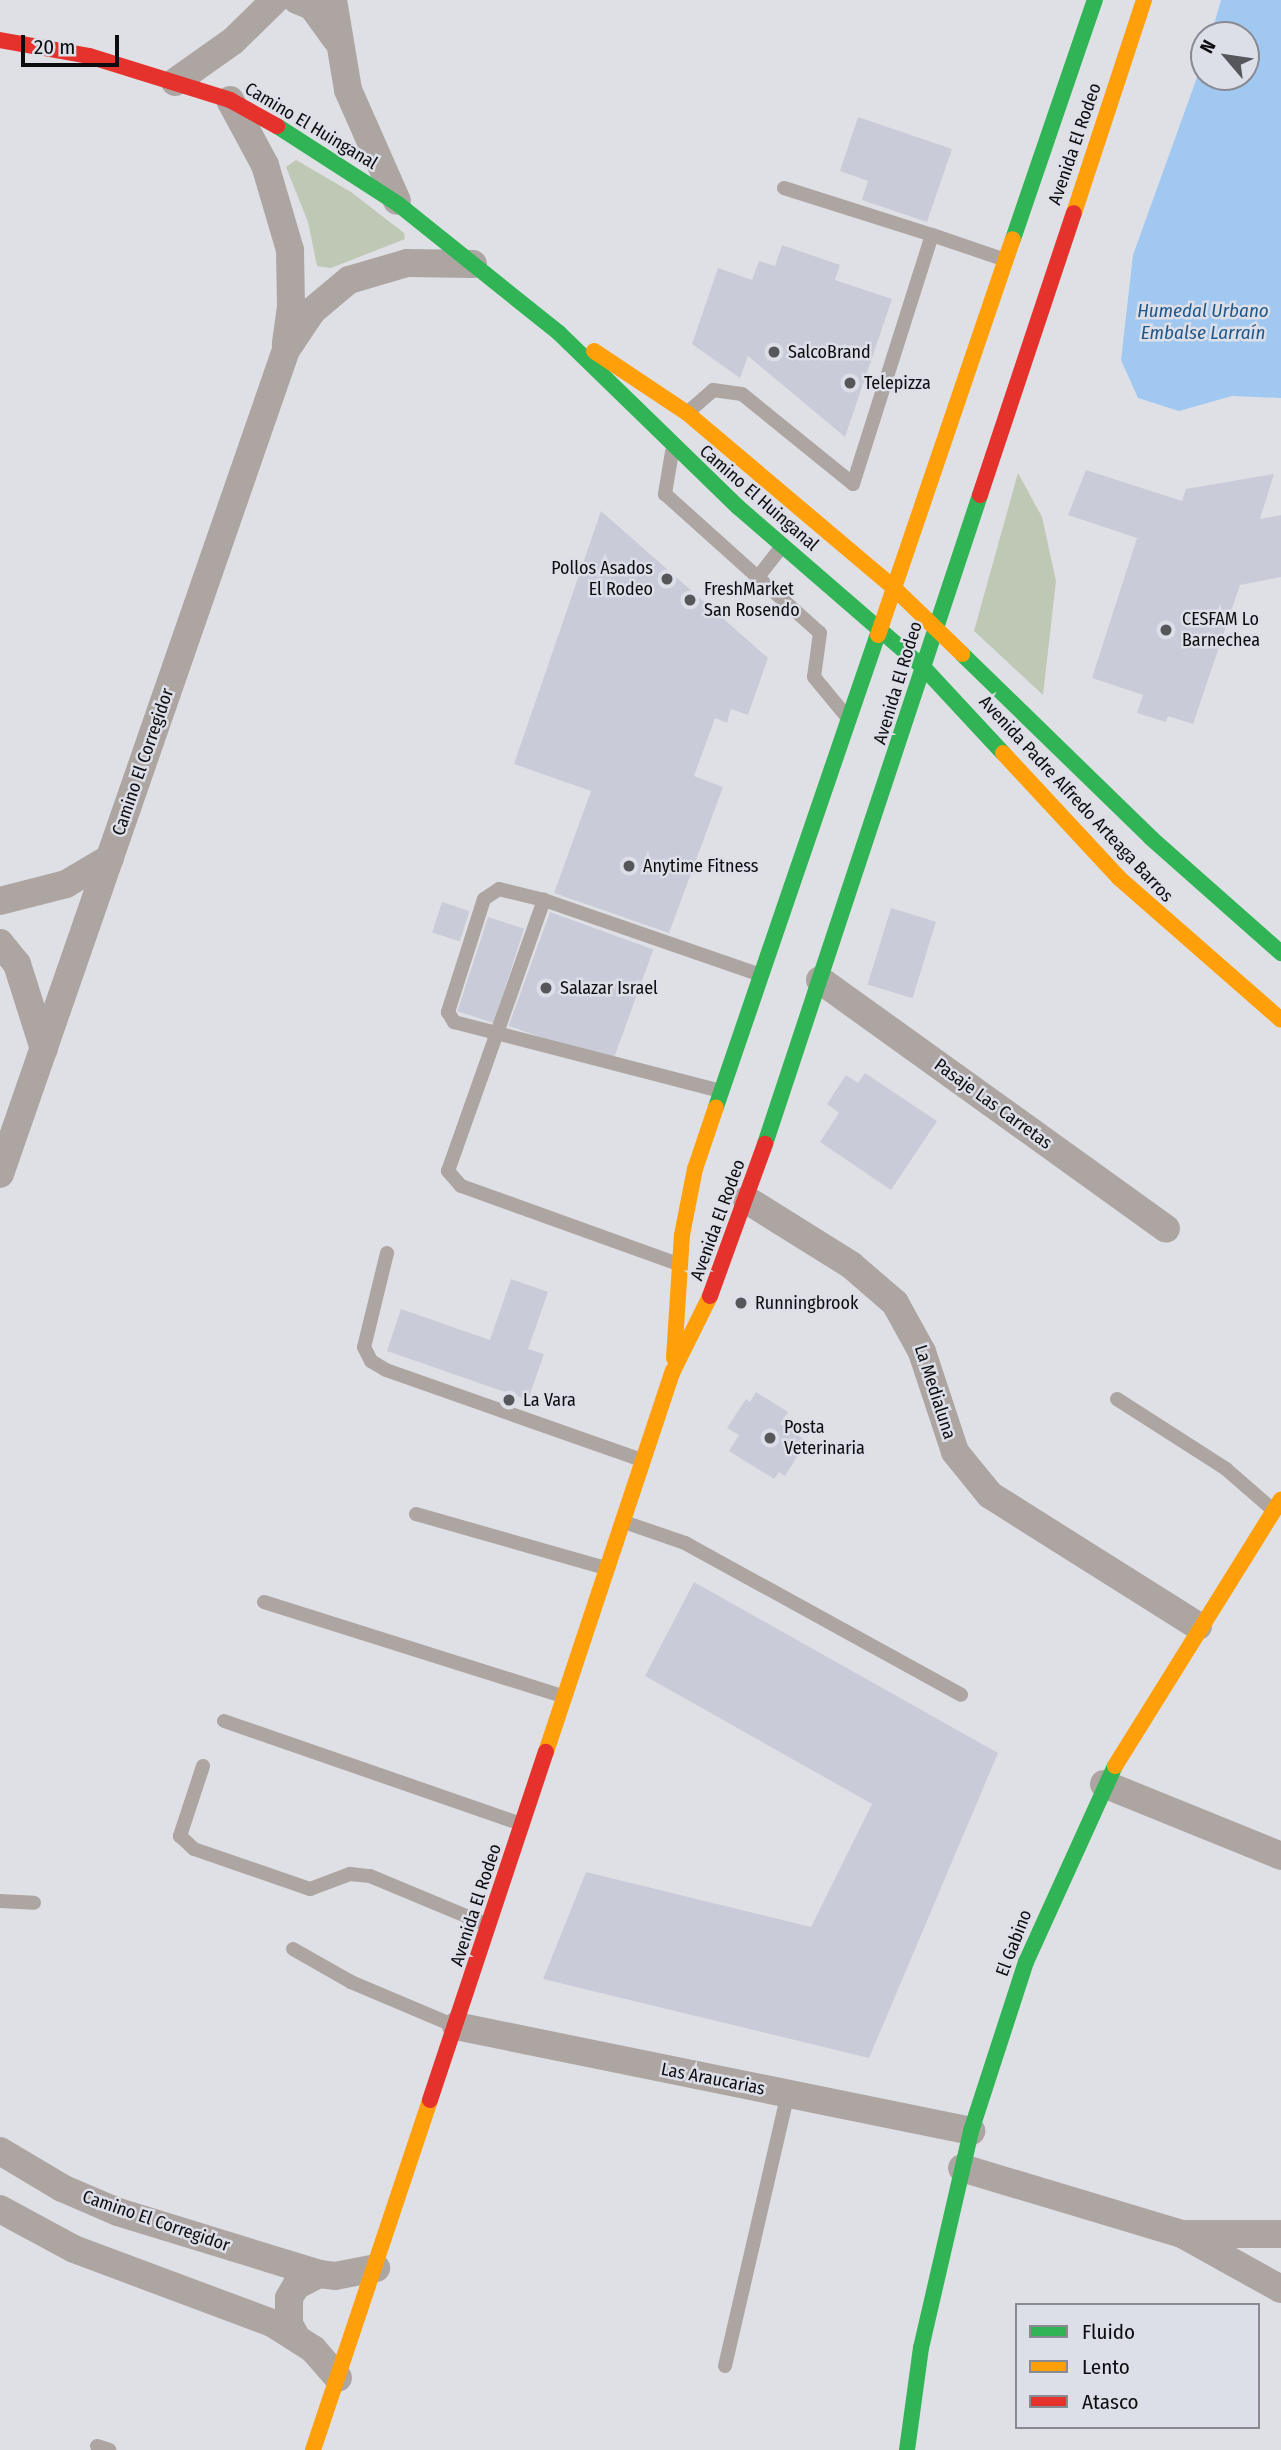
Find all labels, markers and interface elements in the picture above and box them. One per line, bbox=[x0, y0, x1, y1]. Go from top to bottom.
scale bar bbox=[24, 21, 122, 65]
north arrow bbox=[1190, 21, 1260, 91]
text: 20 m bbox=[34, 34, 75, 60]
text: N bbox=[1195, 36, 1221, 57]
street label: Camino El Huinganal bbox=[241, 78, 381, 174]
street label: Avenida El Rodeo bbox=[1044, 80, 1106, 208]
water label: Humedal Urbano Embalse Larraín bbox=[1137, 300, 1269, 344]
place label: SalcoBrand bbox=[788, 341, 871, 363]
marker: SalcoBrand bbox=[766, 344, 782, 360]
place label: Telepizza bbox=[864, 372, 931, 394]
marker: Telepizza bbox=[842, 375, 858, 391]
street label: Camino El Huinganal bbox=[695, 440, 823, 556]
place label: Pollos Asados El Rodeo bbox=[551, 558, 653, 600]
marker: Pollos Asados El Rodeo bbox=[659, 571, 675, 587]
place label: FreshMarket San Rosendo bbox=[704, 579, 800, 622]
marker: FreshMarket San Rosendo bbox=[682, 592, 698, 608]
place label: CESFAM Lo Barnechea bbox=[1182, 609, 1260, 652]
street label: Avenida El Rodeo bbox=[869, 619, 927, 747]
marker: CESFAM Lo Barnechea bbox=[1156, 620, 1176, 640]
street label: Camino El Corregidor bbox=[108, 686, 178, 838]
street label: Avenida Padre Alfredo Arteaga Barros bbox=[975, 691, 1177, 907]
place label: Anytime Fitness bbox=[643, 855, 759, 877]
marker: Anytime Fitness bbox=[621, 858, 637, 874]
place label: Salazar Israel bbox=[560, 977, 658, 999]
marker: Salazar Israel bbox=[538, 980, 554, 996]
street label: Pasaje Las Carretas bbox=[930, 1054, 1056, 1154]
street label: Avenida El Rodeo bbox=[686, 1156, 750, 1284]
place label: Runningbrook bbox=[755, 1292, 858, 1314]
marker: Runningbrook bbox=[733, 1295, 749, 1311]
street label: La Medialuna bbox=[910, 1342, 960, 1442]
place label: La Vara bbox=[523, 1389, 576, 1411]
marker: La Vara bbox=[501, 1392, 517, 1408]
place label: Posta Veterinaria bbox=[784, 1417, 865, 1460]
marker: Posta Veterinaria bbox=[762, 1430, 778, 1446]
street label: Avenida El Rodeo bbox=[446, 1841, 506, 1969]
street label: El Gabino bbox=[991, 1907, 1037, 1979]
street label: Las Araucarias bbox=[659, 2058, 767, 2100]
street label: Camino El Corregidor bbox=[80, 2186, 232, 2256]
legend bbox=[1015, 2303, 1260, 2429]
text: Fluido bbox=[1082, 2319, 1135, 2345]
text: Lento bbox=[1082, 2354, 1130, 2380]
text: Atasco bbox=[1082, 2389, 1139, 2415]

